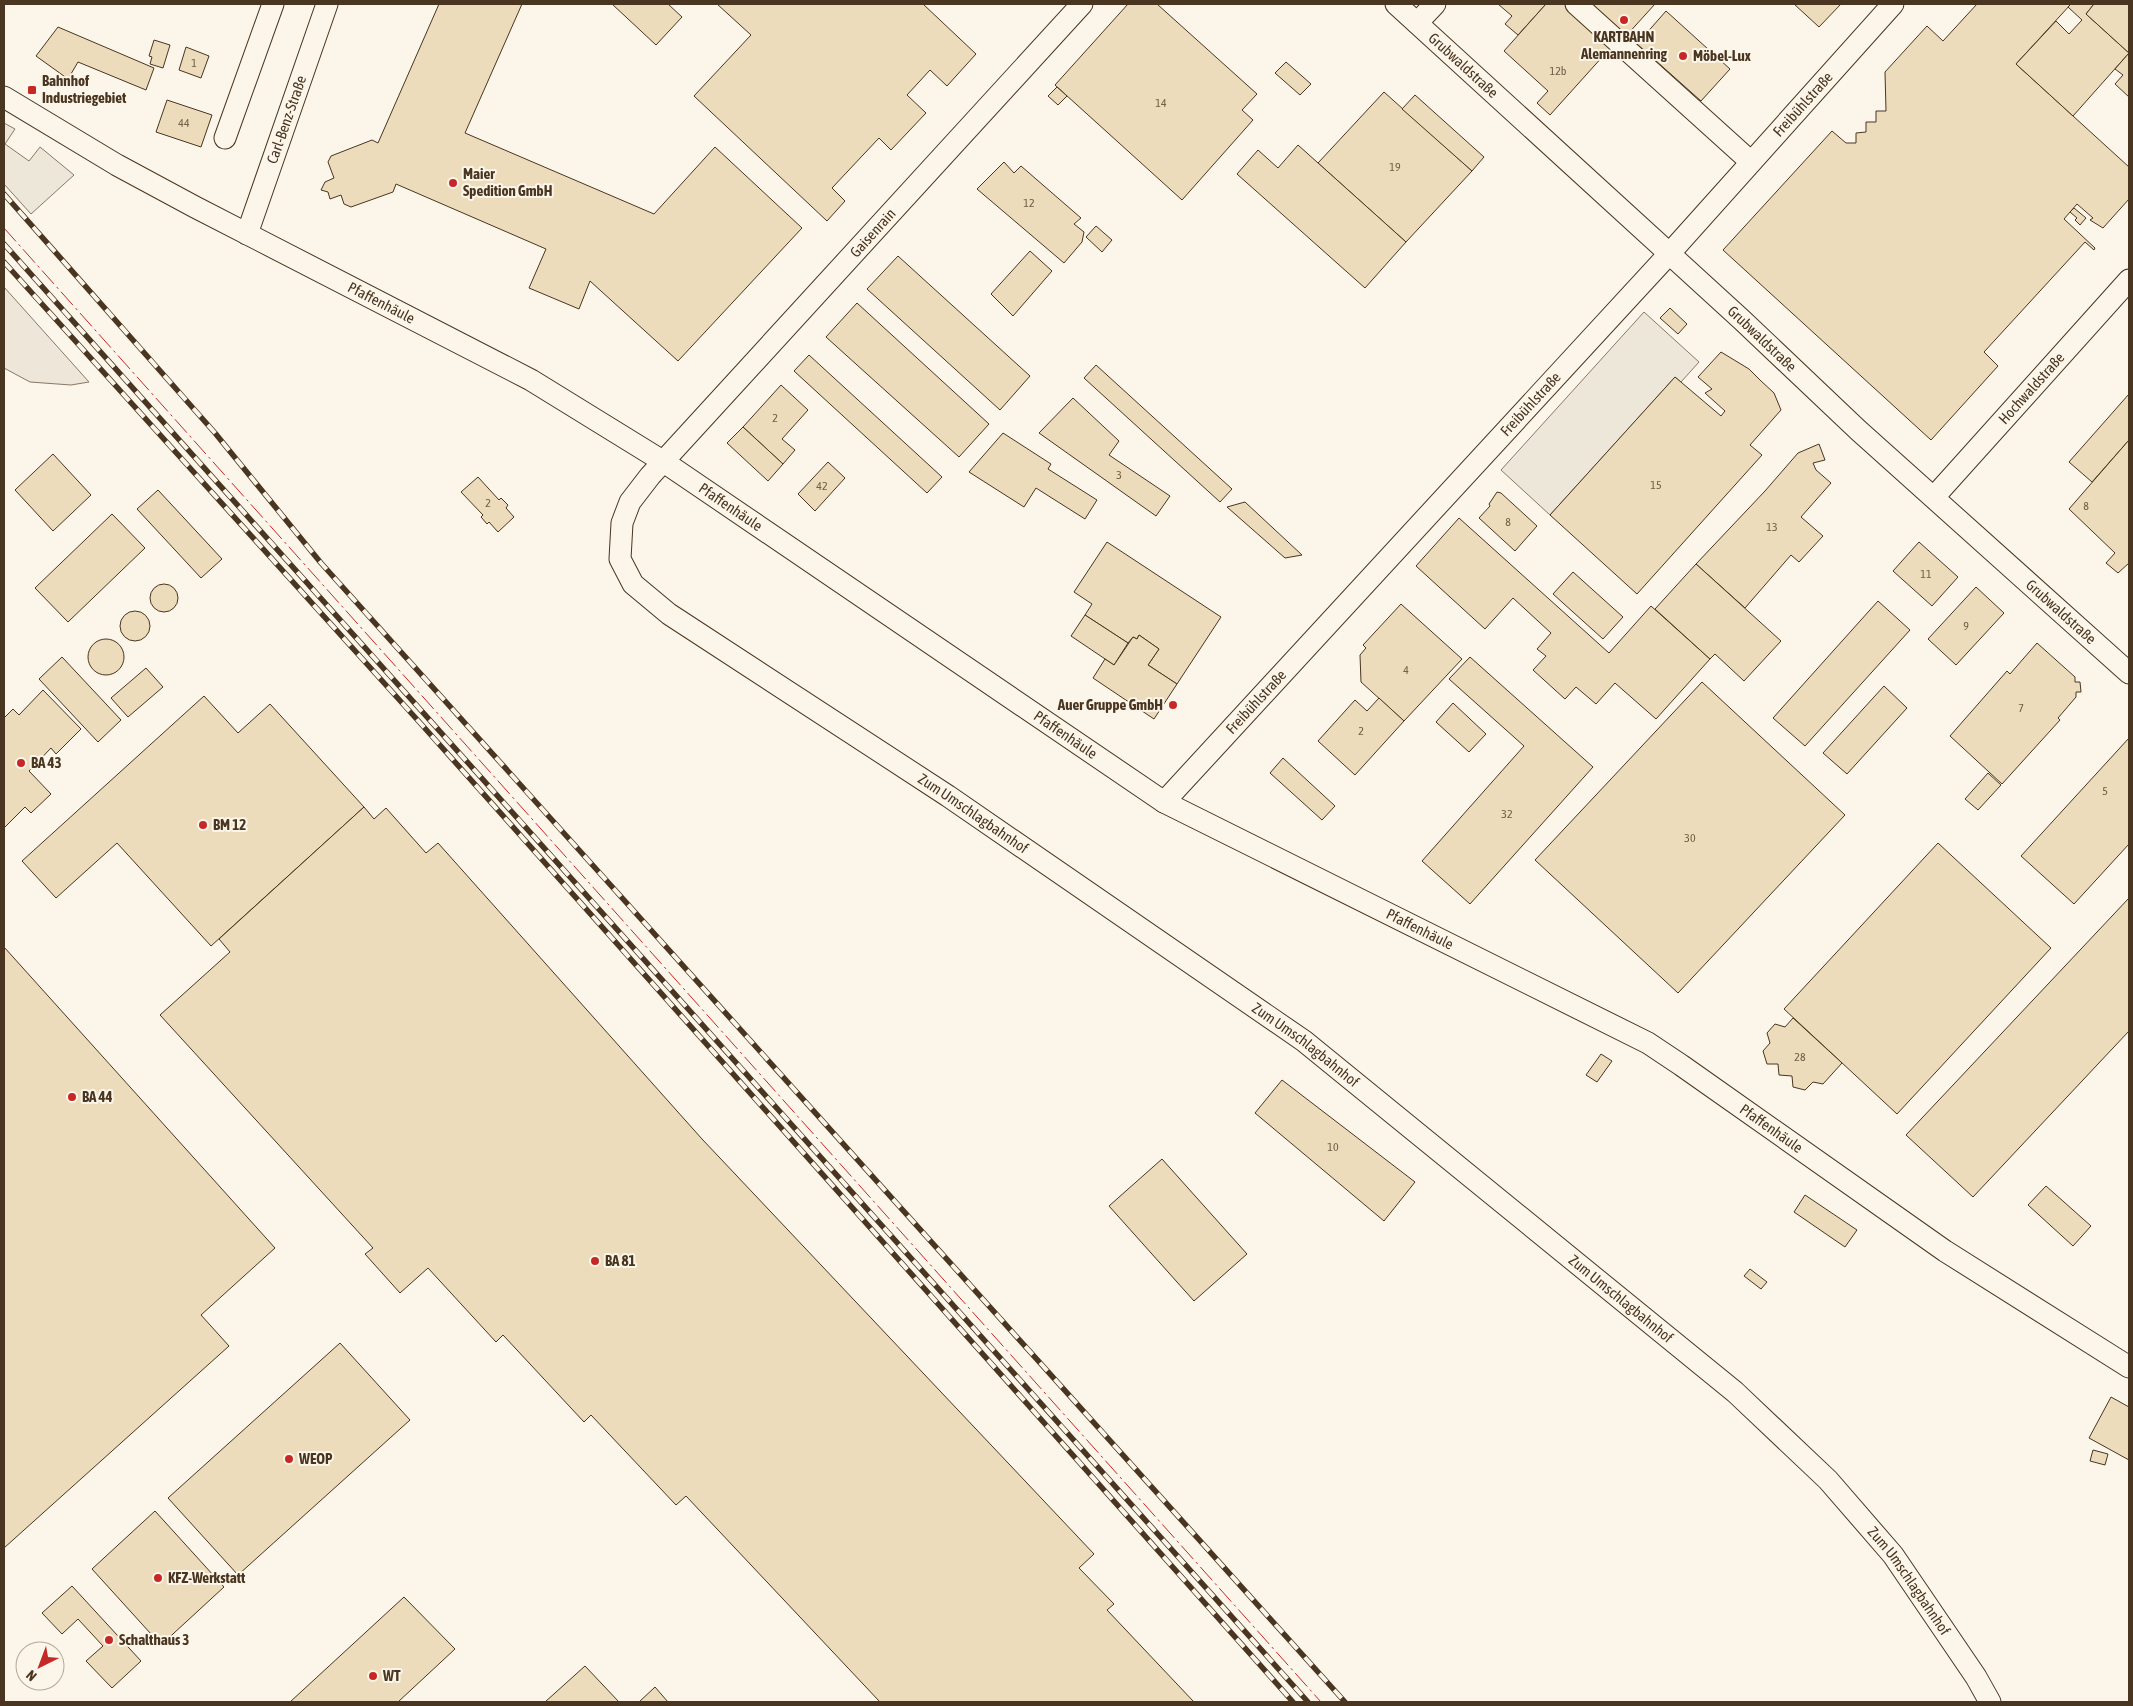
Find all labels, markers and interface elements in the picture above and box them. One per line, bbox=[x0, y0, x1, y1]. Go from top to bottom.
marker: KARTBAHN Alemannenring bbox=[1618, 14, 1630, 26]
place label: KARTBAHN Alemannenring bbox=[1580, 28, 1668, 62]
street label: Grubwaldstraße bbox=[1425, 29, 1502, 101]
place label: Möbel-Lux bbox=[1693, 47, 1751, 64]
marker: Möbel-Lux bbox=[1677, 50, 1689, 62]
house number: 1 bbox=[191, 56, 197, 70]
house number: 12b bbox=[1550, 64, 1567, 78]
street label: Freibühlstraße bbox=[1769, 68, 1836, 140]
place label: Bahnhof Industriegebiet bbox=[42, 72, 127, 106]
street label: Carl-Benz-Straße bbox=[263, 73, 309, 166]
marker: Bahnhof Industriegebiet bbox=[26, 84, 38, 96]
house number: 14 bbox=[1155, 96, 1167, 110]
house number: 44 bbox=[178, 116, 190, 130]
house number: 19 bbox=[1389, 160, 1401, 174]
place label: Maier Spedition GmbH bbox=[463, 165, 552, 199]
marker: Maier Spedition GmbH bbox=[447, 177, 459, 189]
house number: 12 bbox=[1023, 196, 1035, 210]
street label: Gaisenrain bbox=[846, 205, 899, 260]
street label: Pfaffenhäule bbox=[345, 278, 418, 327]
street label: Grubwaldstraße bbox=[1724, 302, 1800, 375]
street label: Hochwaldstraße bbox=[1995, 349, 2068, 427]
street label: Freibühlstraße bbox=[1497, 368, 1564, 439]
house number: 2 bbox=[772, 411, 778, 425]
house number: 3 bbox=[1116, 468, 1122, 482]
house number: 15 bbox=[1650, 478, 1662, 492]
street label: Pfaffenhäule bbox=[696, 479, 766, 534]
house number: 42 bbox=[816, 479, 828, 493]
house number: 2 bbox=[485, 496, 491, 510]
house number: 8 bbox=[2083, 499, 2089, 513]
house number: 8 bbox=[1505, 515, 1511, 529]
house number: 13 bbox=[1766, 520, 1778, 534]
house number: 11 bbox=[1920, 567, 1932, 581]
street label: Grubwaldstraße bbox=[2023, 576, 2100, 647]
house number: 9 bbox=[1963, 619, 1969, 633]
house number: 4 bbox=[1403, 663, 1409, 677]
street label: Freibühlstraße bbox=[1222, 666, 1290, 737]
place label: Auer Gruppe GmbH bbox=[1057, 696, 1163, 713]
marker: Auer Gruppe GmbH bbox=[1167, 699, 1179, 711]
house number: 7 bbox=[2018, 701, 2024, 715]
street label: Pfaffenhäule bbox=[1031, 707, 1101, 762]
house number: 2 bbox=[1358, 724, 1364, 738]
place label: BA 43 bbox=[31, 754, 62, 771]
marker: BA 43 bbox=[15, 757, 27, 769]
street label: Zum Umschlagbahnhof bbox=[915, 770, 1032, 857]
house number: 5 bbox=[2102, 784, 2108, 798]
house number: 32 bbox=[1501, 807, 1513, 821]
place label: BM 12 bbox=[213, 816, 246, 833]
marker: BM 12 bbox=[197, 819, 209, 831]
house number: 30 bbox=[1684, 831, 1696, 845]
street label: Pfaffenhäule bbox=[1384, 905, 1457, 953]
street label: Zum Umschlagbahnhof bbox=[1249, 999, 1363, 1090]
house number: 28 bbox=[1794, 1050, 1806, 1064]
place label: BA 44 bbox=[82, 1088, 113, 1105]
marker: BA 44 bbox=[66, 1091, 78, 1103]
street label: Pfaffenhäule bbox=[1737, 1100, 1806, 1156]
house number: 10 bbox=[1327, 1140, 1339, 1154]
street label: Zum Umschlagbahnhof bbox=[1566, 1251, 1677, 1346]
place label: BA 81 bbox=[605, 1252, 636, 1269]
marker: BA 81 bbox=[589, 1255, 601, 1267]
place label: WEOP bbox=[298, 1450, 333, 1467]
marker: WEOP bbox=[283, 1453, 295, 1465]
street label: Zum Umschlagbahnhof bbox=[1865, 1523, 1954, 1638]
place label: KFZ-Werkstatt bbox=[168, 1569, 246, 1586]
marker: KFZ-Werkstatt bbox=[152, 1572, 164, 1584]
place label: Schalthaus 3 bbox=[119, 1631, 189, 1648]
marker: Schalthaus 3 bbox=[103, 1634, 115, 1646]
north arrow bbox=[15, 1641, 65, 1691]
text: N bbox=[23, 1667, 40, 1684]
place label: WT bbox=[382, 1667, 401, 1684]
marker: WT bbox=[367, 1670, 379, 1682]

